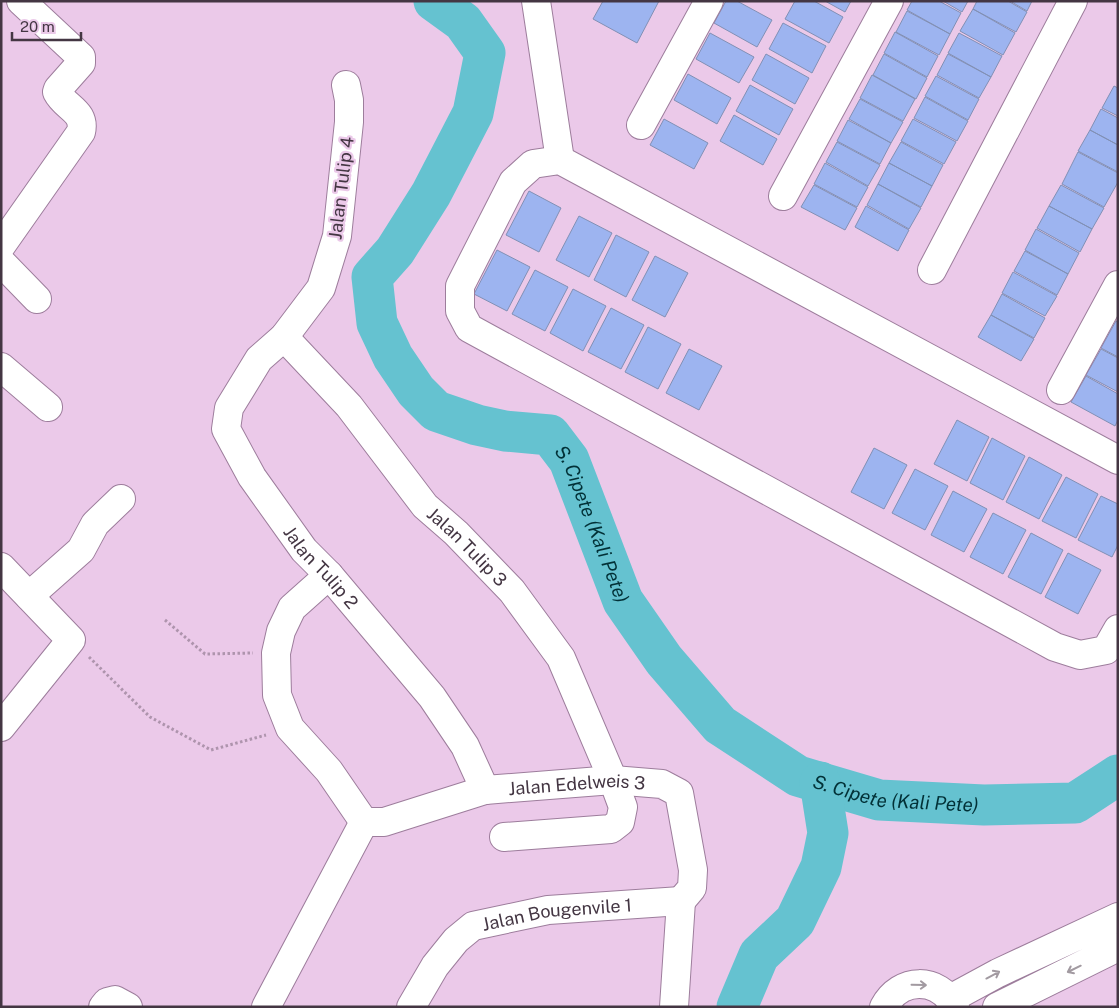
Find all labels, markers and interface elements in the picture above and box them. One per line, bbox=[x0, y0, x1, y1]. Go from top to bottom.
scale bar bbox=[12, 10, 81, 42]
text: 20 m bbox=[20, 18, 55, 35]
street label: Jalan Tulip 4 bbox=[324, 135, 358, 241]
water label: S. Cipete (Kali Pete) bbox=[550, 441, 634, 606]
street label: Jalan Tulip 3 bbox=[423, 503, 512, 590]
street label: Jalan Tulip 2 bbox=[280, 522, 363, 613]
street label: Jalan Edelweis 3 bbox=[507, 769, 646, 799]
water label: S. Cipete (Kali Pete) bbox=[810, 770, 979, 816]
street label: Jalan Bougenvile 1 bbox=[480, 894, 633, 934]
one-way arrow bbox=[1067, 964, 1082, 974]
one-way arrow bbox=[985, 970, 1000, 979]
one-way arrow bbox=[911, 980, 927, 990]

